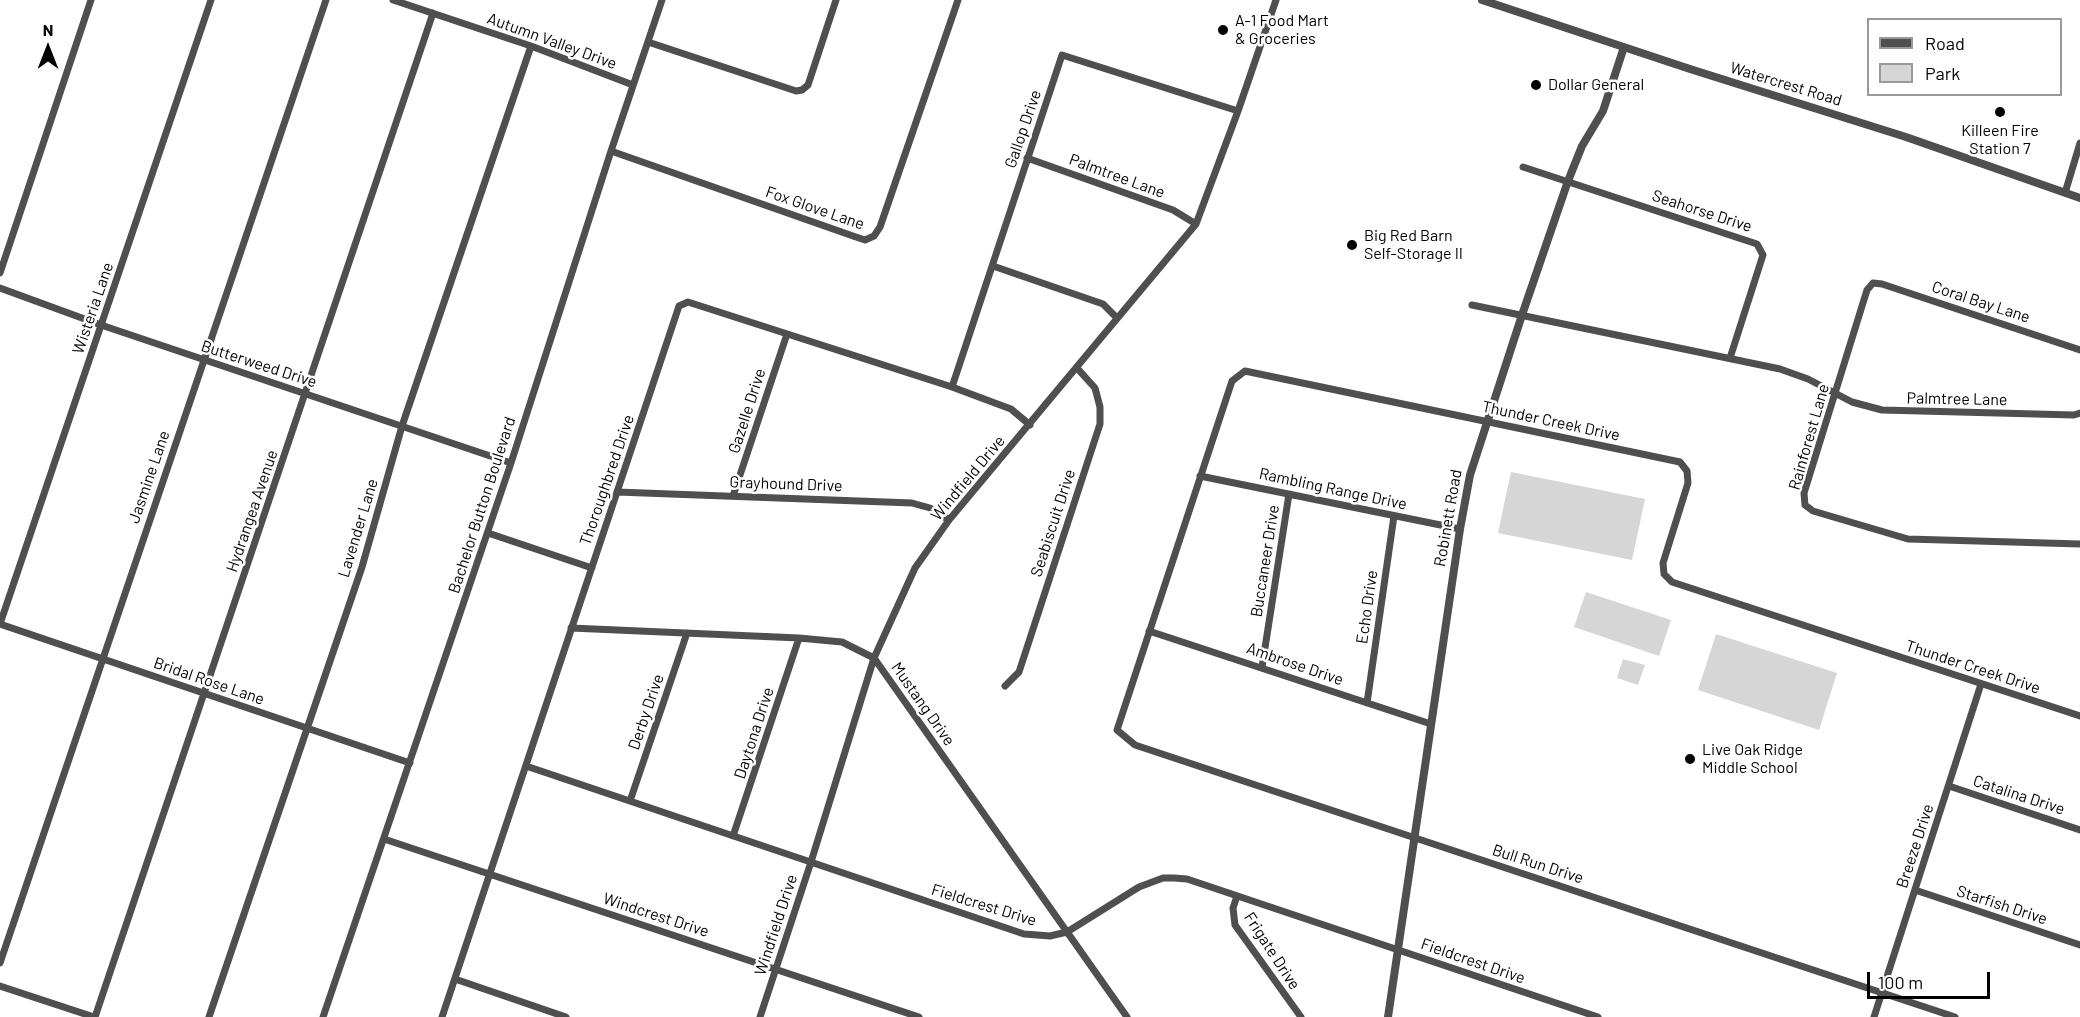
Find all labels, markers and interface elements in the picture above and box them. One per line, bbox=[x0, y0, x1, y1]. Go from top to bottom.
street label: Autumn Valley Drive bbox=[485, 9, 619, 73]
place label: A-1 Food Mart & Groceries bbox=[1235, 11, 1329, 49]
north arrow bbox=[18, 18, 78, 78]
legend bbox=[1867, 18, 2062, 96]
text: N bbox=[43, 20, 53, 39]
marker: A-1 Food Mart & Groceries bbox=[1216, 23, 1230, 37]
text: Road bbox=[1925, 32, 1965, 54]
street label: Watercrest Road bbox=[1728, 58, 1844, 110]
text: Park bbox=[1925, 62, 1960, 84]
place label: Dollar General bbox=[1548, 75, 1644, 95]
marker: Dollar General bbox=[1529, 78, 1543, 92]
street label: Gallop Drive bbox=[1001, 87, 1045, 171]
marker: Killeen Fire Station 7 bbox=[1993, 105, 2007, 119]
place label: Killeen Fire Station 7 bbox=[1961, 121, 2039, 159]
street label: Palmtree Lane bbox=[1066, 150, 1168, 202]
street label: Fox Glove Lane bbox=[763, 182, 867, 234]
street label: Seahorse Drive bbox=[1650, 186, 1754, 236]
place label: Big Red Barn Self-Storage II bbox=[1364, 226, 1463, 264]
marker: Big Red Barn Self-Storage II bbox=[1345, 238, 1359, 252]
street label: Wisteria Lane bbox=[68, 260, 118, 356]
street label: Coral Bay Lane bbox=[1929, 277, 2033, 327]
street label: Butterweed Drive bbox=[199, 336, 319, 392]
street label: Gazelle Drive bbox=[724, 366, 770, 456]
street label: Rainforest Lane bbox=[1785, 382, 1833, 492]
street label: Palmtree Lane bbox=[1907, 389, 2007, 409]
street label: Thunder Creek Drive bbox=[1480, 397, 1622, 445]
street label: Thoroughbred Drive bbox=[576, 412, 638, 548]
street label: Bachelor Button Boulevard bbox=[444, 414, 520, 596]
street label: Jasmine Lane bbox=[124, 428, 174, 526]
street label: Windfield Drive bbox=[927, 432, 1009, 524]
street label: Hydrangea Avenue bbox=[222, 447, 282, 575]
street label: Rambling Range Drive bbox=[1257, 464, 1409, 514]
street label: Seabiscuit Drive bbox=[1027, 467, 1079, 579]
street label: Robinett Road bbox=[1430, 468, 1466, 568]
street label: Grayhound Drive bbox=[729, 472, 843, 496]
street label: Lavender Lane bbox=[334, 476, 382, 580]
street label: Buccaneer Drive bbox=[1247, 504, 1283, 618]
street label: Echo Drive bbox=[1352, 569, 1382, 645]
street label: Thunder Creek Drive bbox=[1903, 636, 2043, 698]
street label: Ambrose Drive bbox=[1244, 638, 1346, 690]
street label: Bridal Rose Lane bbox=[151, 653, 267, 709]
street label: Mustang Drive bbox=[887, 658, 959, 750]
street label: Derby Drive bbox=[624, 672, 668, 752]
street label: Daytona Drive bbox=[730, 685, 778, 781]
place label: Live Oak Ridge Middle School bbox=[1702, 740, 1803, 778]
marker: Live Oak Ridge Middle School bbox=[1683, 752, 1697, 766]
street label: Catalina Drive bbox=[1971, 771, 2067, 819]
street label: Breeze Drive bbox=[1892, 802, 1938, 890]
street label: Bull Run Drive bbox=[1490, 840, 1586, 888]
street label: Windfield Drive bbox=[751, 872, 801, 978]
street label: Fieldcrest Drive bbox=[929, 880, 1039, 930]
street label: Starfish Drive bbox=[1954, 881, 2050, 929]
street label: Windcrest Drive bbox=[601, 889, 711, 941]
street label: Frigate Drive bbox=[1240, 909, 1304, 993]
street label: Fieldcrest Drive bbox=[1418, 934, 1528, 988]
scale bar bbox=[1870, 960, 1993, 998]
text: 100 m bbox=[1878, 971, 1923, 993]

